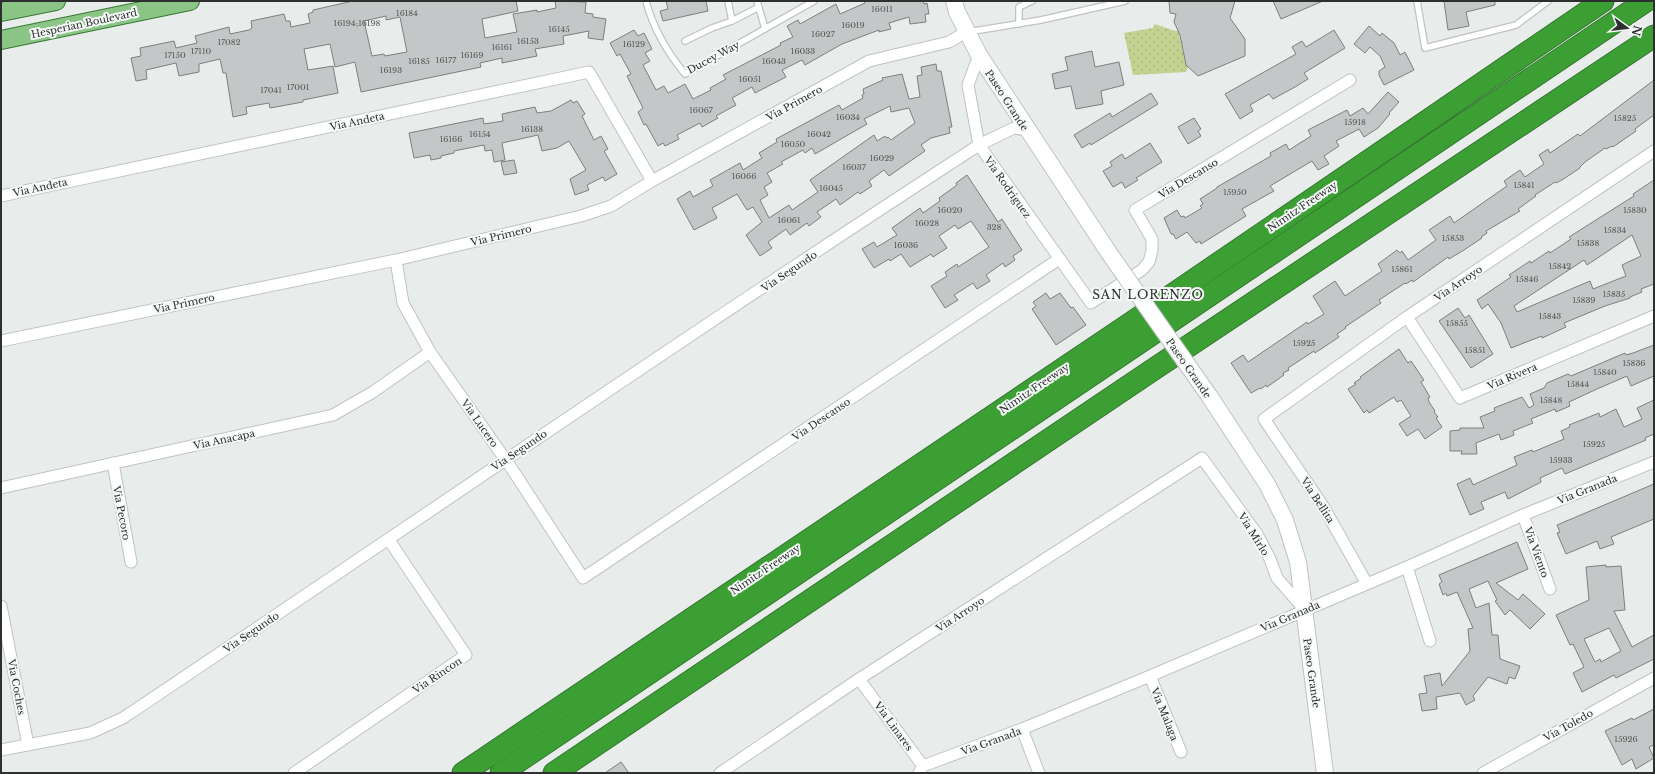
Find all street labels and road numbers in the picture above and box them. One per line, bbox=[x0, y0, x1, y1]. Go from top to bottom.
street label: Hesperian Boulevard bbox=[30, 6, 139, 41]
street label: Ducey Way bbox=[685, 38, 742, 77]
street label: Paseo Grande bbox=[982, 67, 1031, 134]
street label: Via Primero bbox=[763, 82, 825, 125]
street label: Via Andeta bbox=[328, 109, 386, 134]
street label: Via Rodriguez bbox=[981, 153, 1034, 221]
street label: Via Descanso bbox=[1155, 155, 1221, 202]
street label: Via Andeta bbox=[11, 175, 69, 200]
street label: Nimitz Freeway bbox=[1265, 178, 1340, 235]
street label: Via Primero bbox=[468, 222, 533, 249]
street label: Via Segundo bbox=[758, 248, 820, 295]
street label: Via Arroyo bbox=[1431, 262, 1485, 305]
street label: Via Primero bbox=[151, 291, 216, 317]
street label: Paseo Grande bbox=[1163, 336, 1214, 401]
street label: Nimitz Freeway bbox=[997, 360, 1072, 417]
street label: Via Rivera bbox=[1485, 360, 1539, 393]
street label: Via Descanso bbox=[789, 395, 853, 444]
street label: Via Lucero bbox=[458, 396, 501, 450]
street label: Via Anacapa bbox=[191, 427, 256, 453]
street label: Via Segundo bbox=[488, 427, 550, 474]
street label: Via Granada bbox=[1555, 471, 1619, 508]
street label: Via Bellita bbox=[1297, 474, 1337, 526]
street label: Via Pecoro bbox=[110, 484, 133, 542]
street label: Via Mirlo bbox=[1235, 509, 1272, 559]
street label: Via Viento bbox=[1521, 524, 1552, 580]
street label: Nimitz Freeway bbox=[728, 541, 803, 598]
street label: Via Arroyo bbox=[933, 594, 987, 635]
street label: Via Granada bbox=[1258, 598, 1322, 635]
street label: Via Segundo bbox=[220, 609, 282, 656]
street label: Paseo Grande bbox=[1300, 637, 1323, 709]
street label: Via Rincon bbox=[409, 654, 464, 697]
street label: Via Coches bbox=[5, 657, 28, 717]
street label: Via Malaga bbox=[1148, 685, 1181, 743]
street label: Via Linares bbox=[871, 698, 916, 754]
street label: Via Toledo bbox=[1540, 706, 1596, 745]
street label: Via Granada bbox=[958, 724, 1024, 759]

